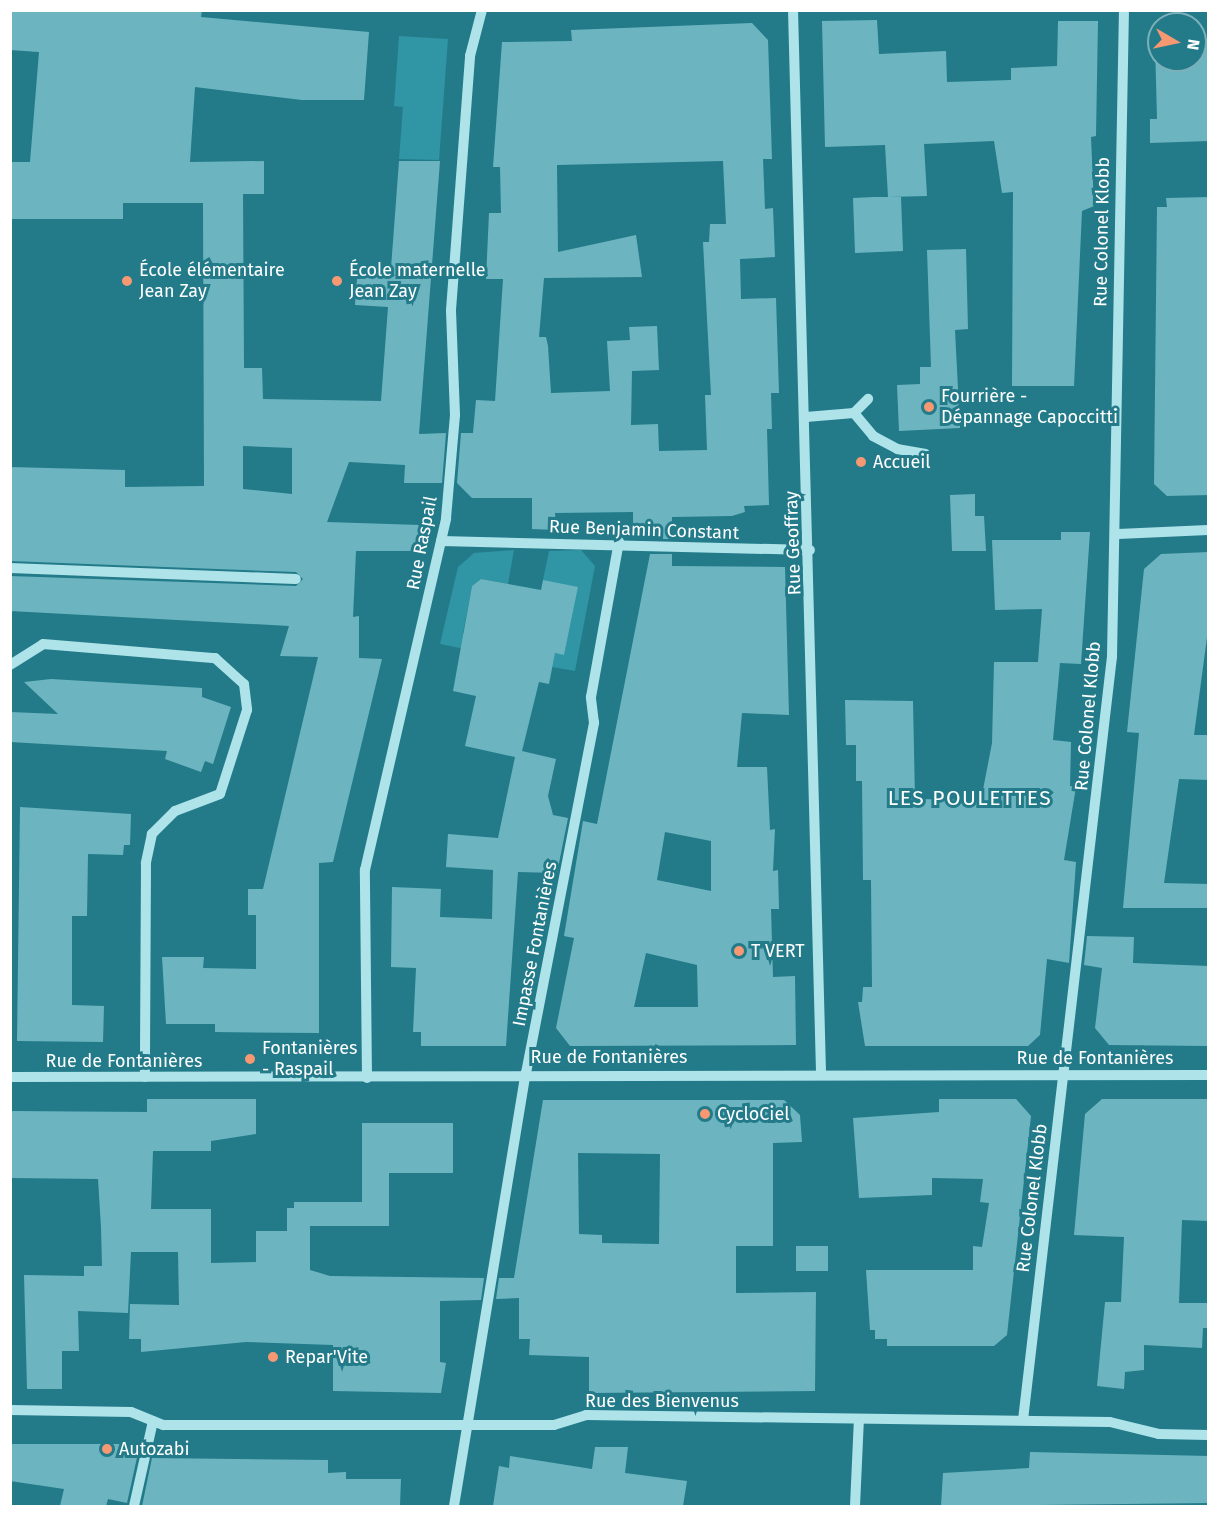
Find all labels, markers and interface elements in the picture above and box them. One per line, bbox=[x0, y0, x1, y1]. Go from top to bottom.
north arrow bbox=[1147, 12, 1207, 72]
text: N bbox=[1183, 38, 1204, 51]
street label: Rue Colonel Klobb bbox=[1090, 157, 1114, 307]
place label: École élémentaire Jean Zay bbox=[139, 260, 285, 302]
place label: École maternelle Jean Zay bbox=[349, 260, 486, 302]
marker: École élémentaire Jean Zay bbox=[120, 274, 134, 288]
marker: École maternelle Jean Zay bbox=[330, 274, 344, 288]
place label: Fourrière - Dépannage Capoccitti bbox=[941, 386, 1118, 428]
marker: Fourrière - Dépannage Capoccitti bbox=[922, 400, 936, 414]
place label: Accueil bbox=[873, 451, 931, 473]
marker: Accueil bbox=[854, 455, 868, 469]
street label: Rue Geoffray bbox=[780, 490, 806, 596]
street label: Rue Raspail bbox=[402, 494, 442, 592]
street label: Rue Benjamin Constant bbox=[549, 516, 739, 544]
street label: Rue Colonel Klobb bbox=[1071, 640, 1105, 792]
district label: LES POULETTES bbox=[888, 785, 1052, 811]
street label: Impasse Fontanières bbox=[508, 860, 562, 1028]
place label: T VERT bbox=[751, 940, 805, 962]
marker: T VERT bbox=[732, 944, 746, 958]
place label: Fontanières - Raspail bbox=[262, 1038, 357, 1080]
street label: Rue de Fontanières bbox=[531, 1046, 687, 1068]
street label: Rue de Fontanières bbox=[1017, 1047, 1173, 1069]
street label: Rue de Fontanières bbox=[46, 1050, 202, 1072]
marker: Fontanières - Raspail bbox=[243, 1052, 257, 1066]
place label: CycloCiel bbox=[717, 1103, 790, 1125]
marker: CycloCiel bbox=[698, 1107, 712, 1121]
street label: Rue Colonel Klobb bbox=[1012, 1122, 1052, 1274]
place label: Repar'Vite bbox=[285, 1346, 368, 1368]
marker: Repar'Vite bbox=[266, 1350, 280, 1364]
street label: Rue des Bienvenus bbox=[585, 1390, 739, 1412]
place label: Autozabi bbox=[119, 1438, 190, 1460]
marker: Autozabi bbox=[100, 1442, 114, 1456]

